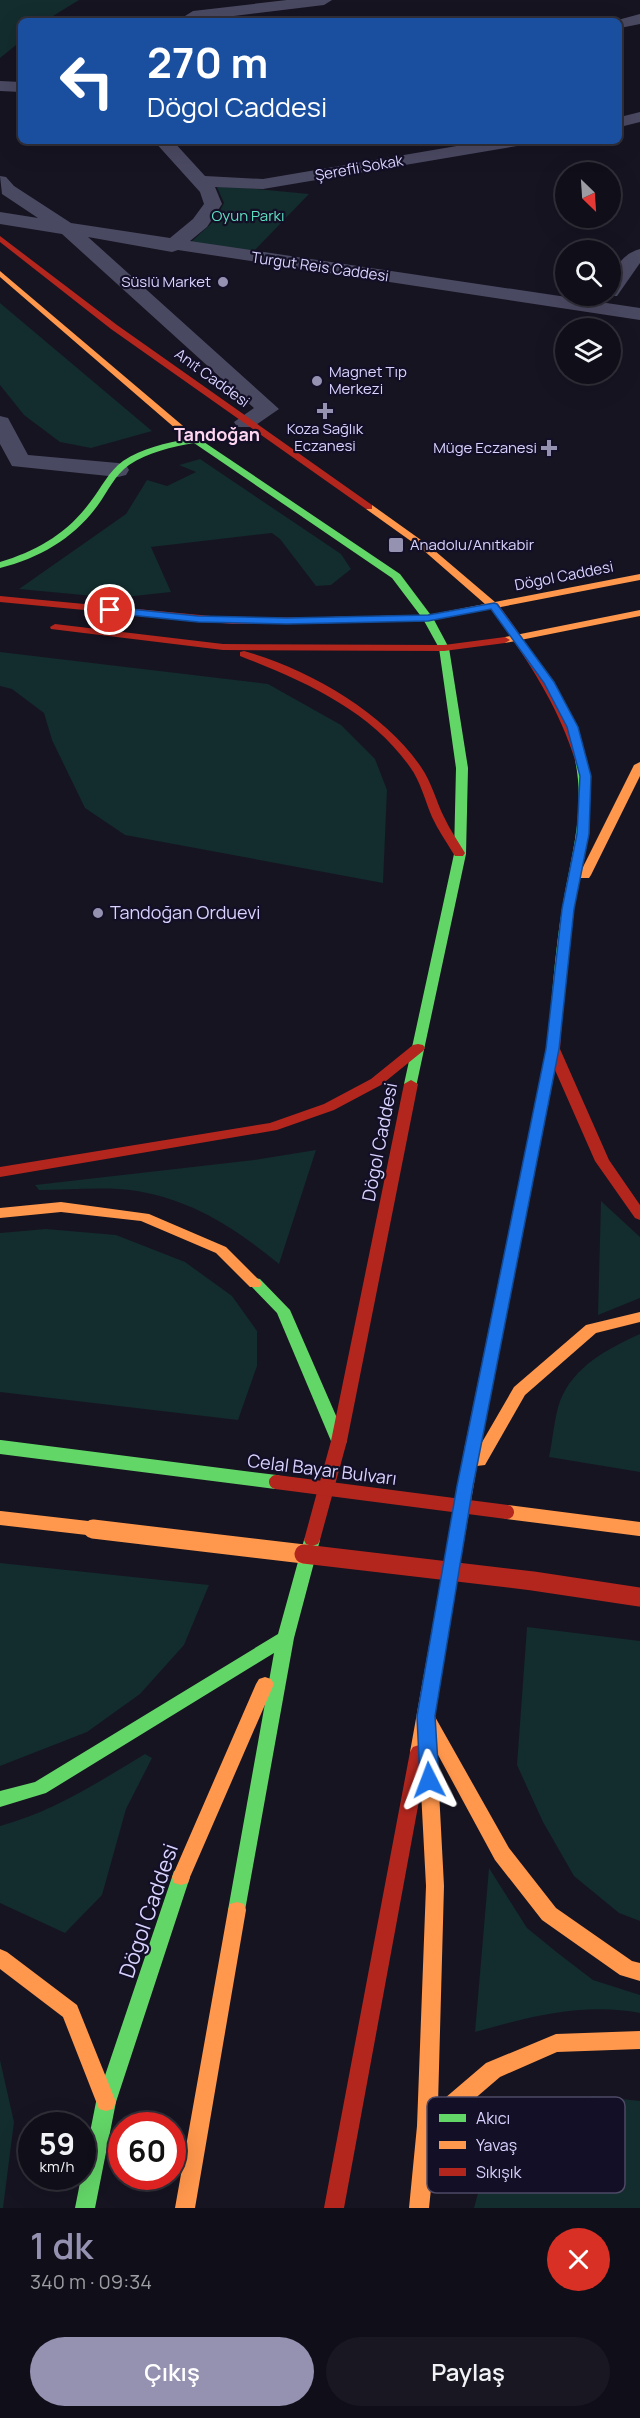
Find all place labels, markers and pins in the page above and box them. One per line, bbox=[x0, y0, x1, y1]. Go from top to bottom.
place label: Süslü Market bbox=[121, 271, 211, 292]
marker: Süslü Market bbox=[216, 275, 230, 289]
place label: Magnet Tıp Merkezi bbox=[329, 361, 407, 399]
marker: Magnet Tıp Merkezi bbox=[310, 374, 324, 388]
marker: Koza Sağlık Eczanesi bbox=[318, 404, 332, 418]
place label: Koza Sağlık Eczanesi bbox=[287, 418, 364, 456]
place label: Müge Eczanesi bbox=[433, 437, 537, 458]
marker: Müge Eczanesi bbox=[542, 441, 556, 455]
place label: Anadolu/Anıtkabir bbox=[410, 534, 535, 555]
marker: Anadolu/Anıtkabir bbox=[387, 536, 405, 554]
pin bbox=[84, 584, 135, 635]
place label: Tandoğan Orduevi bbox=[110, 900, 261, 924]
marker: Tandoğan Orduevi bbox=[91, 906, 105, 920]

